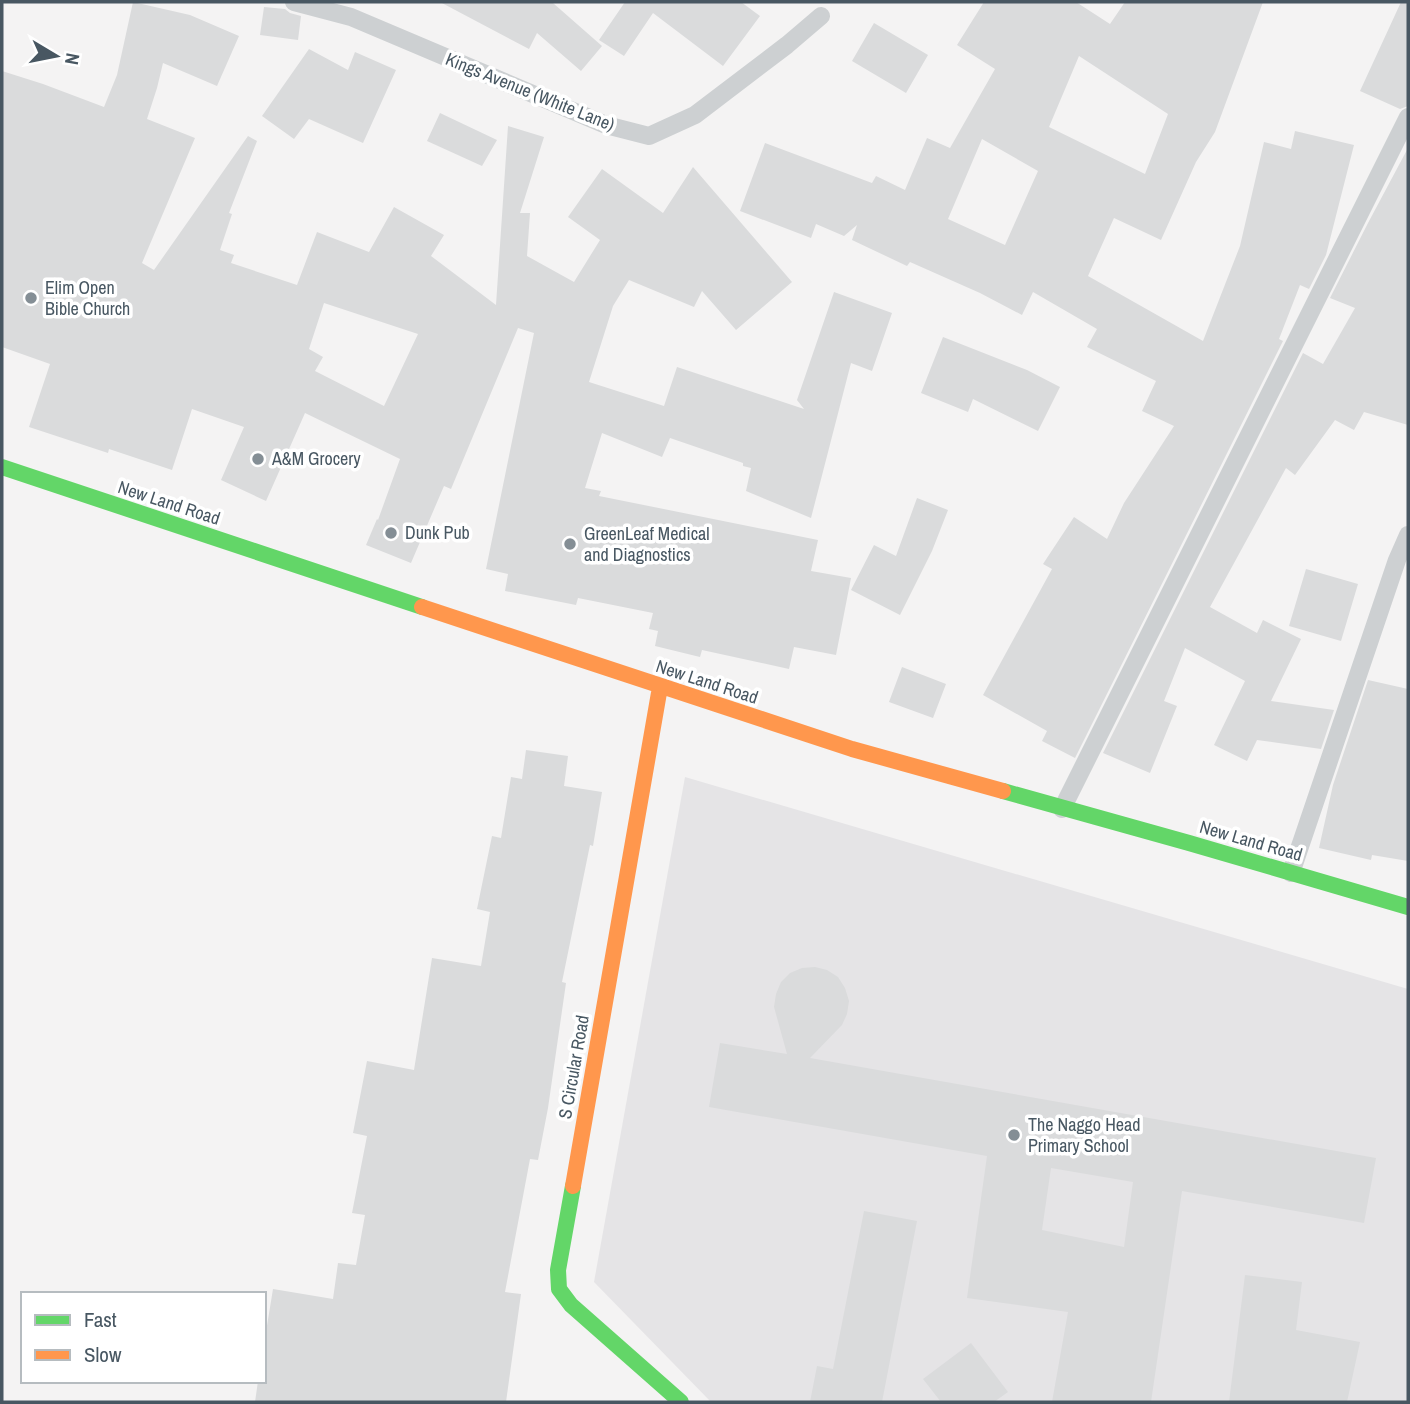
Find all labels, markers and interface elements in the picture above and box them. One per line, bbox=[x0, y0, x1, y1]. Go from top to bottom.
north arrow bbox=[21, 21, 91, 91]
street label: Kings Avenue (White Lane) bbox=[442, 46, 619, 137]
text: N bbox=[59, 51, 87, 67]
place label: Elim Open Bible Church bbox=[45, 275, 130, 321]
marker: Elim Open Bible Church bbox=[23, 290, 39, 306]
place label: A&M Grocery bbox=[271, 446, 361, 471]
marker: A&M Grocery bbox=[250, 451, 266, 467]
street label: New Land Road bbox=[115, 474, 223, 531]
place label: Dunk Pub bbox=[405, 520, 470, 545]
place label: GreenLeaf Medical and Diagnostics bbox=[584, 521, 710, 567]
marker: Dunk Pub bbox=[383, 525, 399, 541]
marker: GreenLeaf Medical and Diagnostics bbox=[562, 536, 578, 552]
street label: New Land Road bbox=[653, 653, 761, 710]
street label: New Land Road bbox=[1197, 814, 1305, 867]
street label: S Circular Road bbox=[552, 1013, 595, 1121]
place label: The Naggo Head Primary School bbox=[1028, 1112, 1140, 1158]
marker: The Naggo Head Primary School bbox=[1006, 1127, 1022, 1143]
legend bbox=[21, 1292, 266, 1383]
text: Fast bbox=[84, 1305, 117, 1334]
text: Slow bbox=[84, 1340, 122, 1369]

